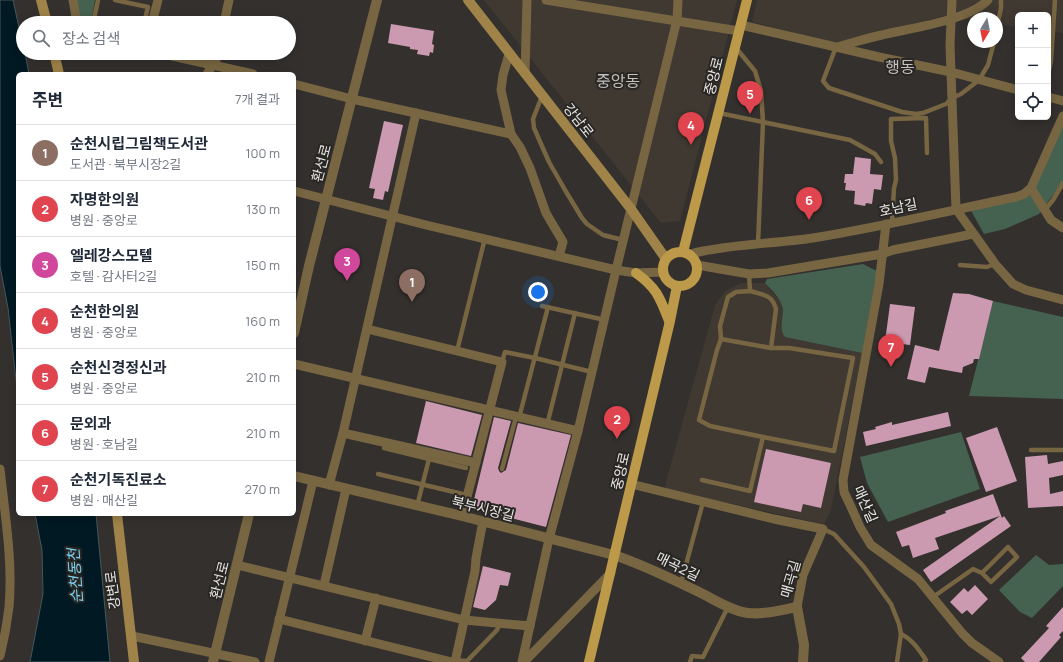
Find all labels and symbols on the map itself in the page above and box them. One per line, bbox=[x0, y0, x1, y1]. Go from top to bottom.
north arrow bbox=[967, 12, 1003, 48]
street label: 중앙로 bbox=[699, 55, 727, 97]
district label: 행동 bbox=[885, 56, 915, 78]
district label: 중앙동 bbox=[596, 70, 640, 92]
pin: 5 bbox=[737, 81, 763, 114]
street label: 강남로 bbox=[560, 99, 598, 141]
pin: 4 bbox=[678, 112, 704, 145]
street label: 환선로 bbox=[307, 142, 335, 184]
pin: 6 bbox=[796, 187, 822, 220]
street label: 호남길 bbox=[877, 194, 919, 220]
pin: 3 bbox=[334, 248, 360, 281]
pin: 1 bbox=[399, 269, 425, 302]
your location bbox=[528, 282, 548, 302]
pin: 7 bbox=[878, 334, 904, 367]
pin: 2 bbox=[604, 406, 630, 439]
street label: 중앙로 bbox=[606, 450, 634, 492]
street label: 매산길 bbox=[849, 482, 883, 526]
street label: 북부시장길 bbox=[449, 491, 517, 525]
water label: 순천동천 bbox=[62, 546, 87, 604]
street label: 매곡2길 bbox=[653, 547, 703, 585]
street label: 매곡길 bbox=[776, 558, 804, 600]
street label: 환선로 bbox=[205, 559, 233, 601]
street label: 강변로 bbox=[100, 570, 124, 610]

